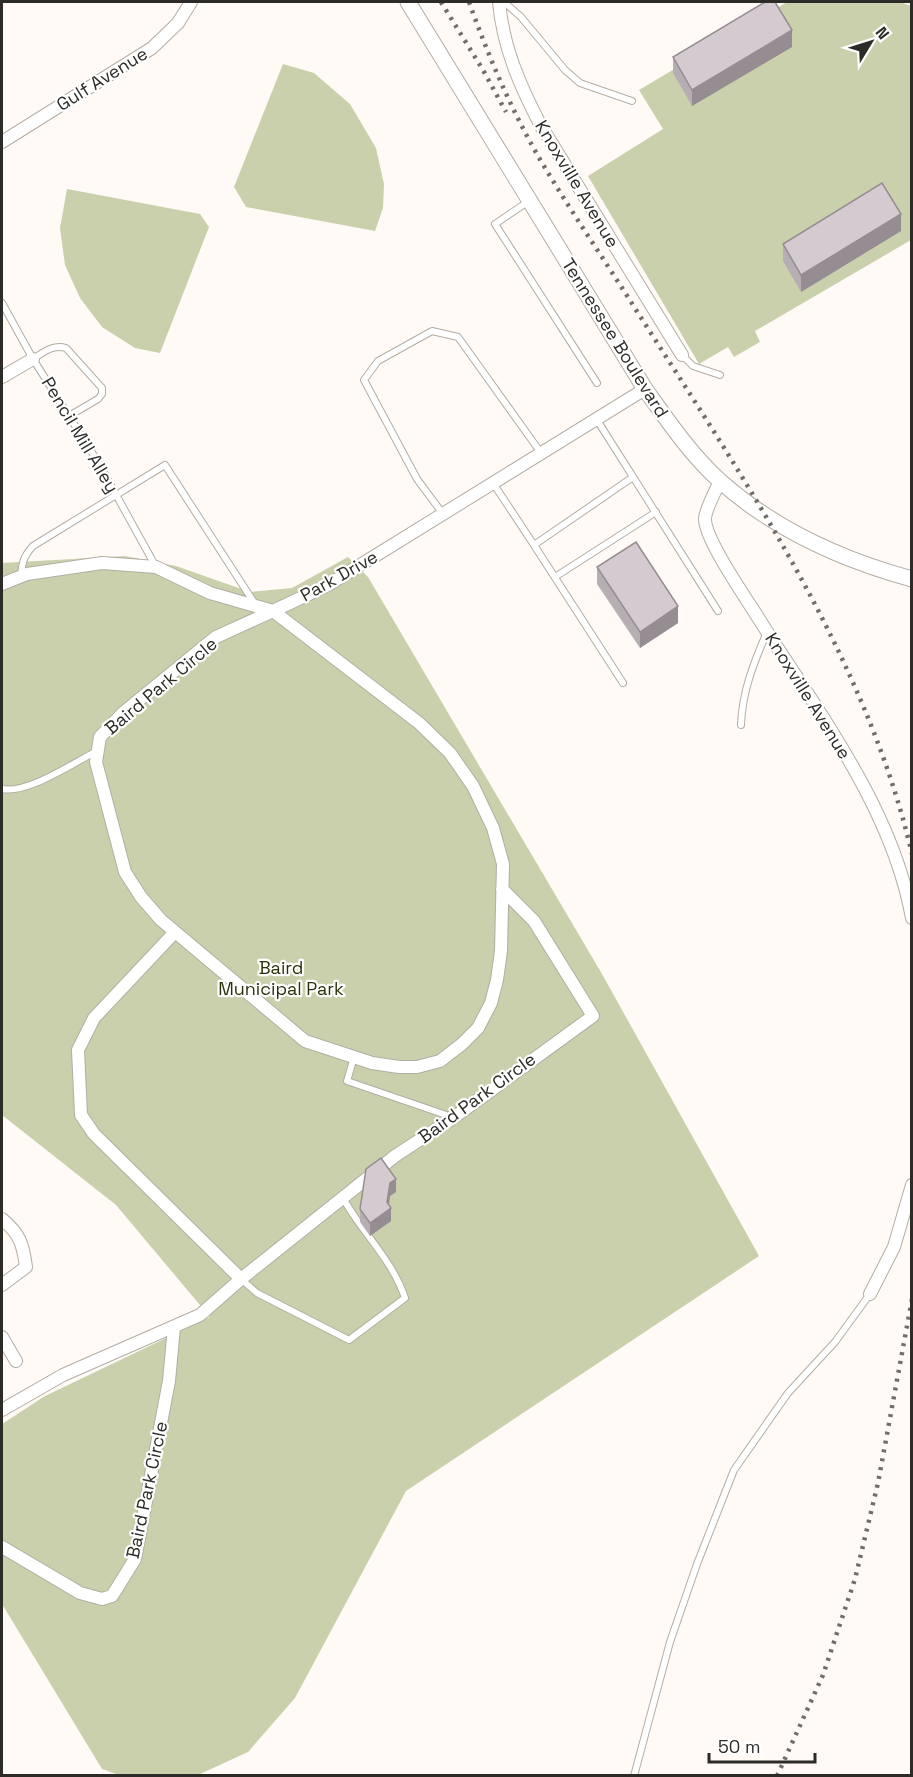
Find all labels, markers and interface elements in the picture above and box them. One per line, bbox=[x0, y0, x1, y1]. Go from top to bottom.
north arrow bbox=[841, 12, 901, 72]
text: N bbox=[871, 22, 894, 44]
street label: Gulf Avenue bbox=[52, 41, 152, 116]
street label: Knoxville Avenue bbox=[530, 116, 625, 252]
street label: Tennessee Boulevard bbox=[557, 254, 674, 422]
street label: Pencil Mill Alley bbox=[37, 372, 124, 497]
street label: Park Drive bbox=[296, 545, 382, 606]
street label: Knoxville Avenue bbox=[760, 628, 857, 763]
street label: Baird Park Circle bbox=[100, 632, 222, 739]
park label: Baird Municipal Park bbox=[218, 956, 344, 1000]
street label: Baird Park Circle bbox=[413, 1047, 540, 1148]
street label: Baird Park Circle bbox=[121, 1419, 172, 1561]
scale bar bbox=[709, 1726, 816, 1764]
text: 50 m bbox=[718, 1735, 760, 1758]

